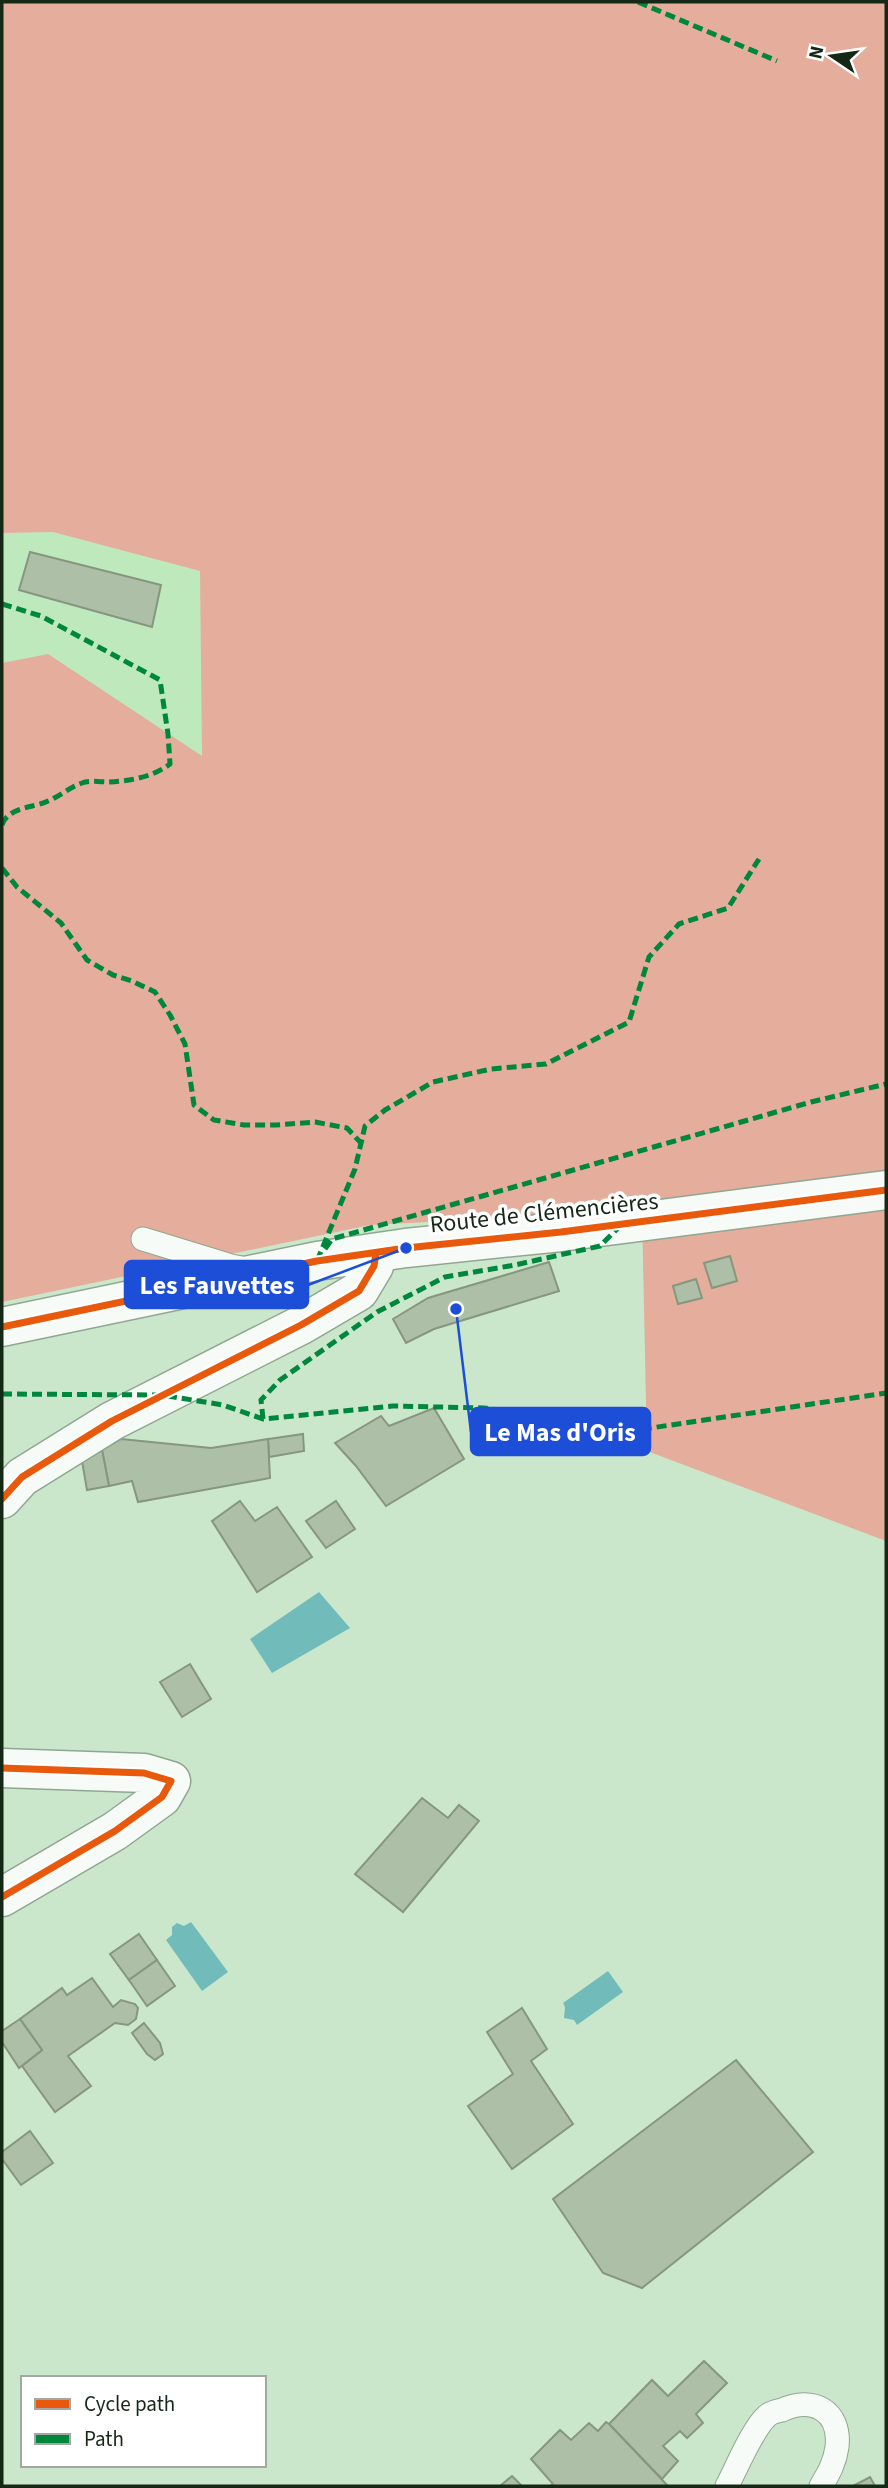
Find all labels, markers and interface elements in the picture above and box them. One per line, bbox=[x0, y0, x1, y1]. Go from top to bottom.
north arrow bbox=[797, 21, 867, 91]
text: N bbox=[802, 43, 831, 62]
street label: Route de Clémencières bbox=[428, 1184, 660, 1242]
callout: Les Fauvettes bbox=[125, 1261, 308, 1308]
text: Les Fauvettes bbox=[140, 1267, 294, 1304]
callout: Le Mas d'Oris bbox=[471, 1408, 650, 1455]
text: Le Mas d'Oris bbox=[484, 1414, 636, 1451]
legend bbox=[21, 2376, 266, 2467]
text: Cycle path bbox=[84, 2389, 175, 2419]
text: Path bbox=[84, 2424, 124, 2454]

